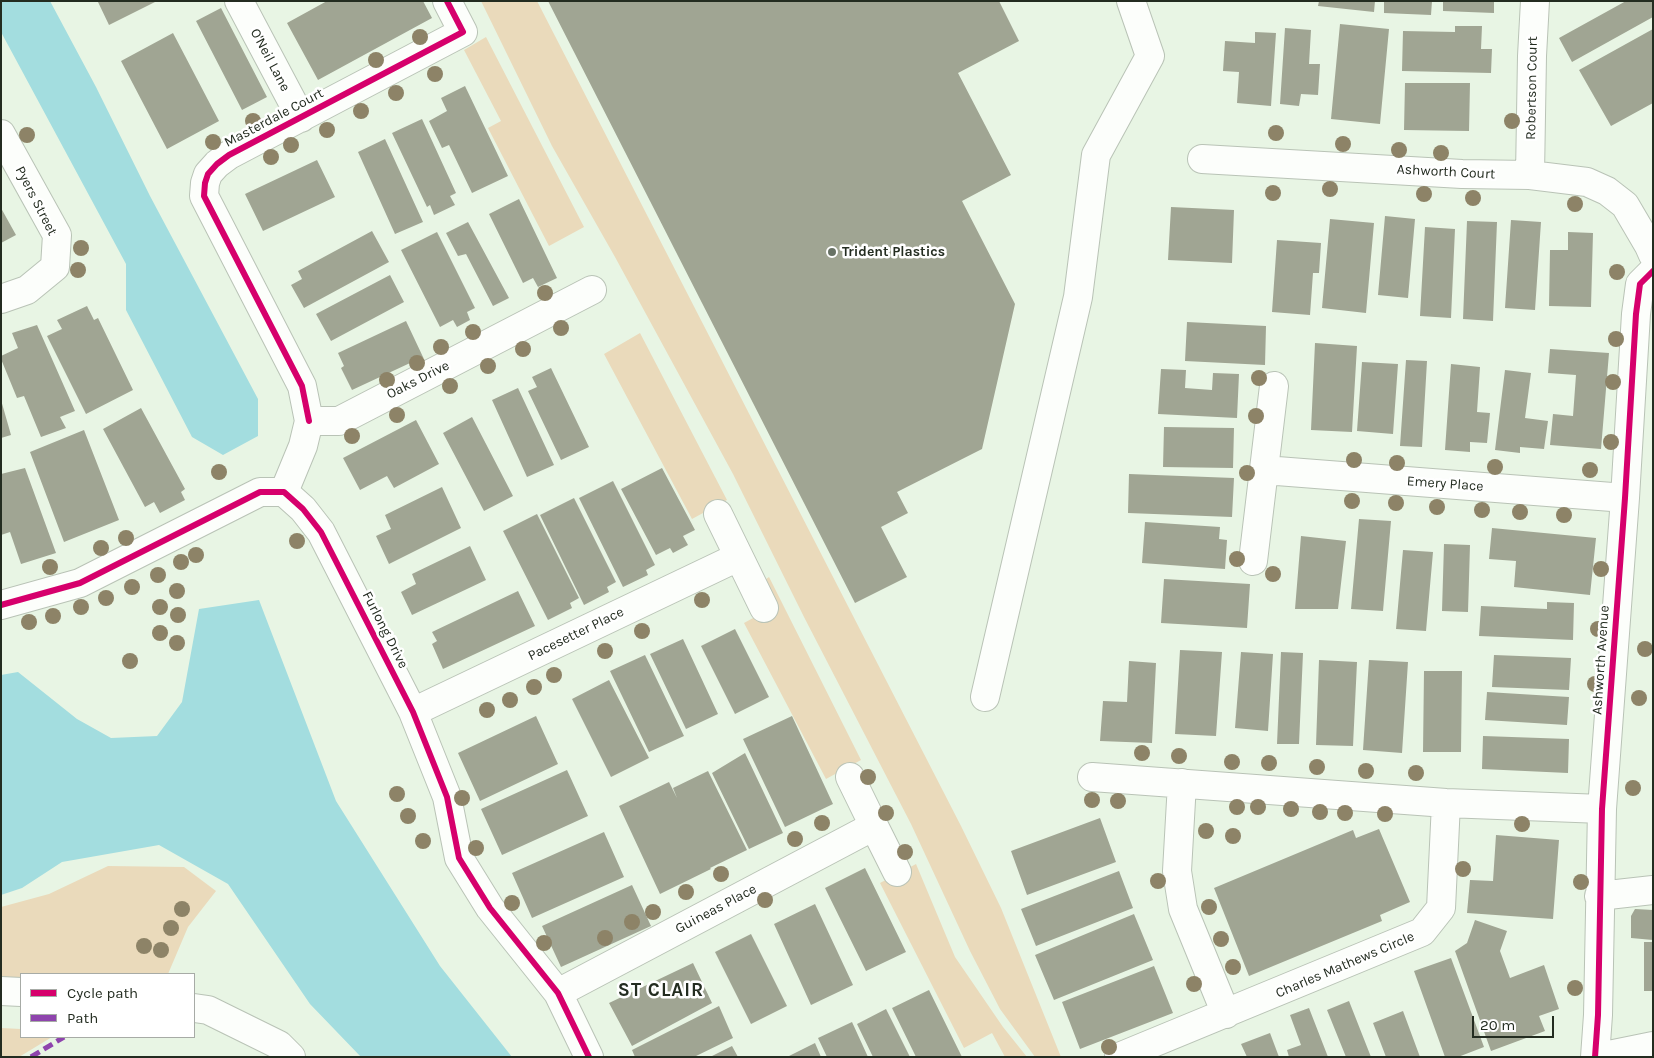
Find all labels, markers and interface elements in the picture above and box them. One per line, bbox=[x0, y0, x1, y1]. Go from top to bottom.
street label: O'Neil Lane bbox=[246, 26, 294, 94]
street label: Robertson Court bbox=[1523, 36, 1541, 140]
street label: Masterdale Court bbox=[222, 85, 326, 151]
street label: Ashworth Court bbox=[1396, 161, 1496, 183]
street label: Pyers Street bbox=[11, 163, 61, 239]
place label: Trident Plastics bbox=[842, 244, 945, 260]
marker: Trident Plastics bbox=[826, 246, 838, 258]
street label: Oaks Drive bbox=[384, 357, 452, 403]
street label: Emery Place bbox=[1406, 473, 1484, 495]
street label: Furlong Drive bbox=[358, 589, 412, 671]
street label: Pacesetter Place bbox=[525, 604, 627, 664]
street label: Ashworth Avenue bbox=[1589, 605, 1613, 715]
street label: Guineas Place bbox=[673, 881, 759, 937]
street label: Charles Mathews Circle bbox=[1273, 928, 1417, 1002]
legend bbox=[20, 973, 195, 1038]
district label: ST CLAIR bbox=[617, 980, 705, 1002]
text: Cycle path bbox=[67, 984, 138, 1002]
scale bar bbox=[1474, 1006, 1556, 1038]
text: Path bbox=[67, 1009, 98, 1027]
text: 20 m bbox=[1480, 1016, 1515, 1034]

